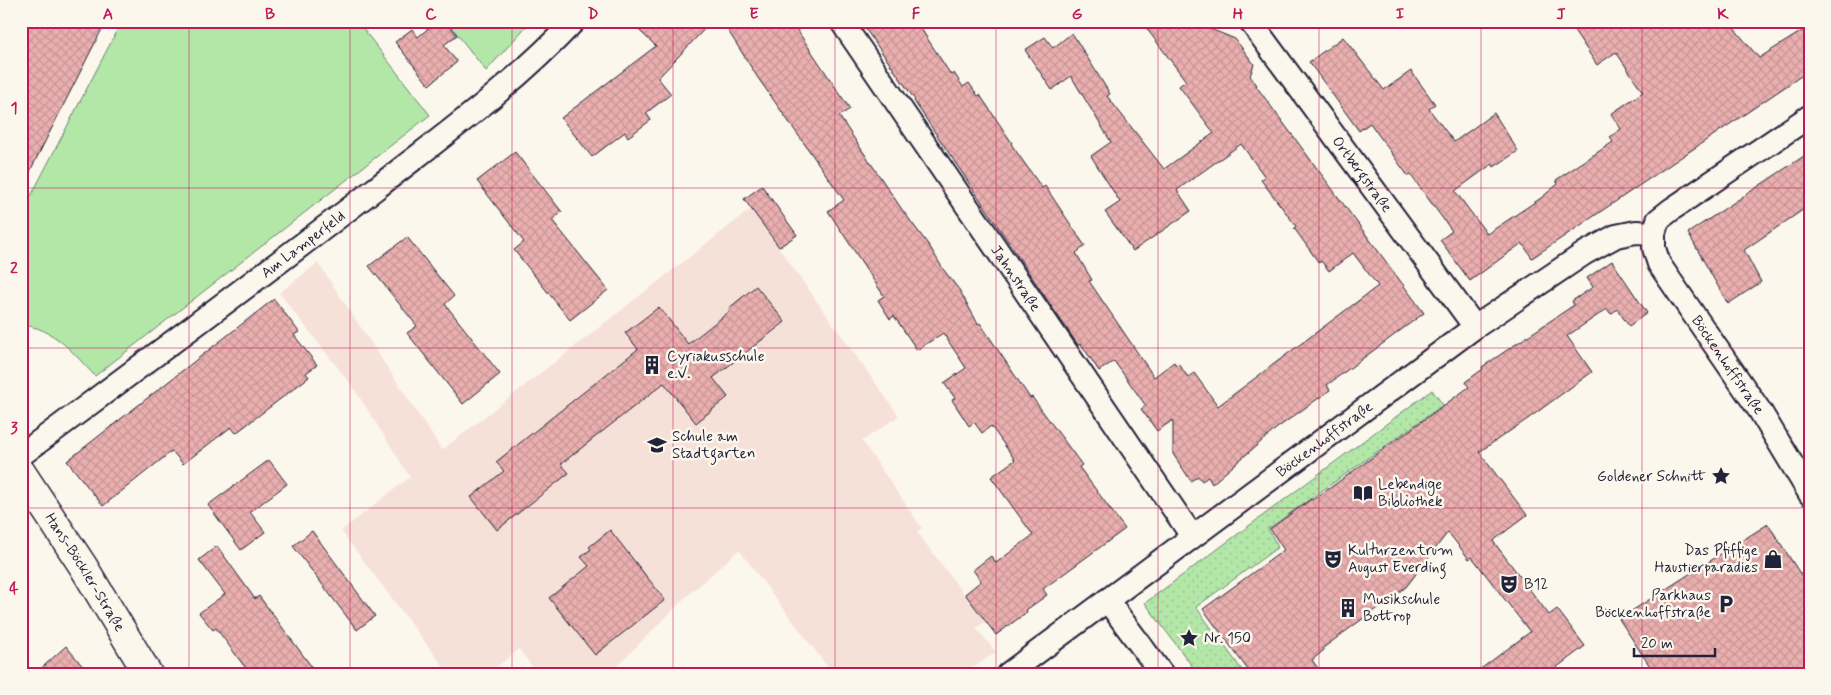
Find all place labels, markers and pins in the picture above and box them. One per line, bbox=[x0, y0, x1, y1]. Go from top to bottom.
place label: Cyriakusschule e.V. bbox=[667, 347, 765, 384]
building icon: Cyriakusschule e.V. bbox=[641, 354, 663, 376]
place label: Schule am Stadtgarten bbox=[672, 427, 755, 465]
school or university icon: Schule am Stadtgarten bbox=[646, 434, 668, 456]
place icon: Goldener Schnitt bbox=[1710, 465, 1732, 487]
place label: Goldener Schnitt bbox=[1597, 467, 1707, 487]
place label: Lebendige Bibliothek bbox=[1378, 475, 1443, 512]
library icon: Lebendige Bibliothek bbox=[1352, 482, 1374, 504]
place label: Kulturzentrum August Everding bbox=[1348, 541, 1453, 579]
place label: Das Pfiffige Haustierparadies bbox=[1655, 541, 1758, 578]
theatre icon: Kulturzentrum August Everding bbox=[1322, 548, 1344, 570]
shop icon: Das Pfiffige Haustierparadies bbox=[1762, 548, 1784, 570]
theatre icon: B12 bbox=[1498, 573, 1520, 595]
place label: B12 bbox=[1524, 575, 1548, 595]
place label: Parkhaus Böckenhoffstraße bbox=[1595, 586, 1711, 623]
place label: Musikschule Bottrop bbox=[1363, 590, 1440, 627]
parking icon: Parkhaus Böckenhoffstraße bbox=[1715, 593, 1737, 615]
building icon: Musikschule Bottrop bbox=[1337, 597, 1359, 619]
place icon: Nr. 150 bbox=[1178, 627, 1200, 649]
place label: Nr. 150 bbox=[1204, 629, 1251, 649]

